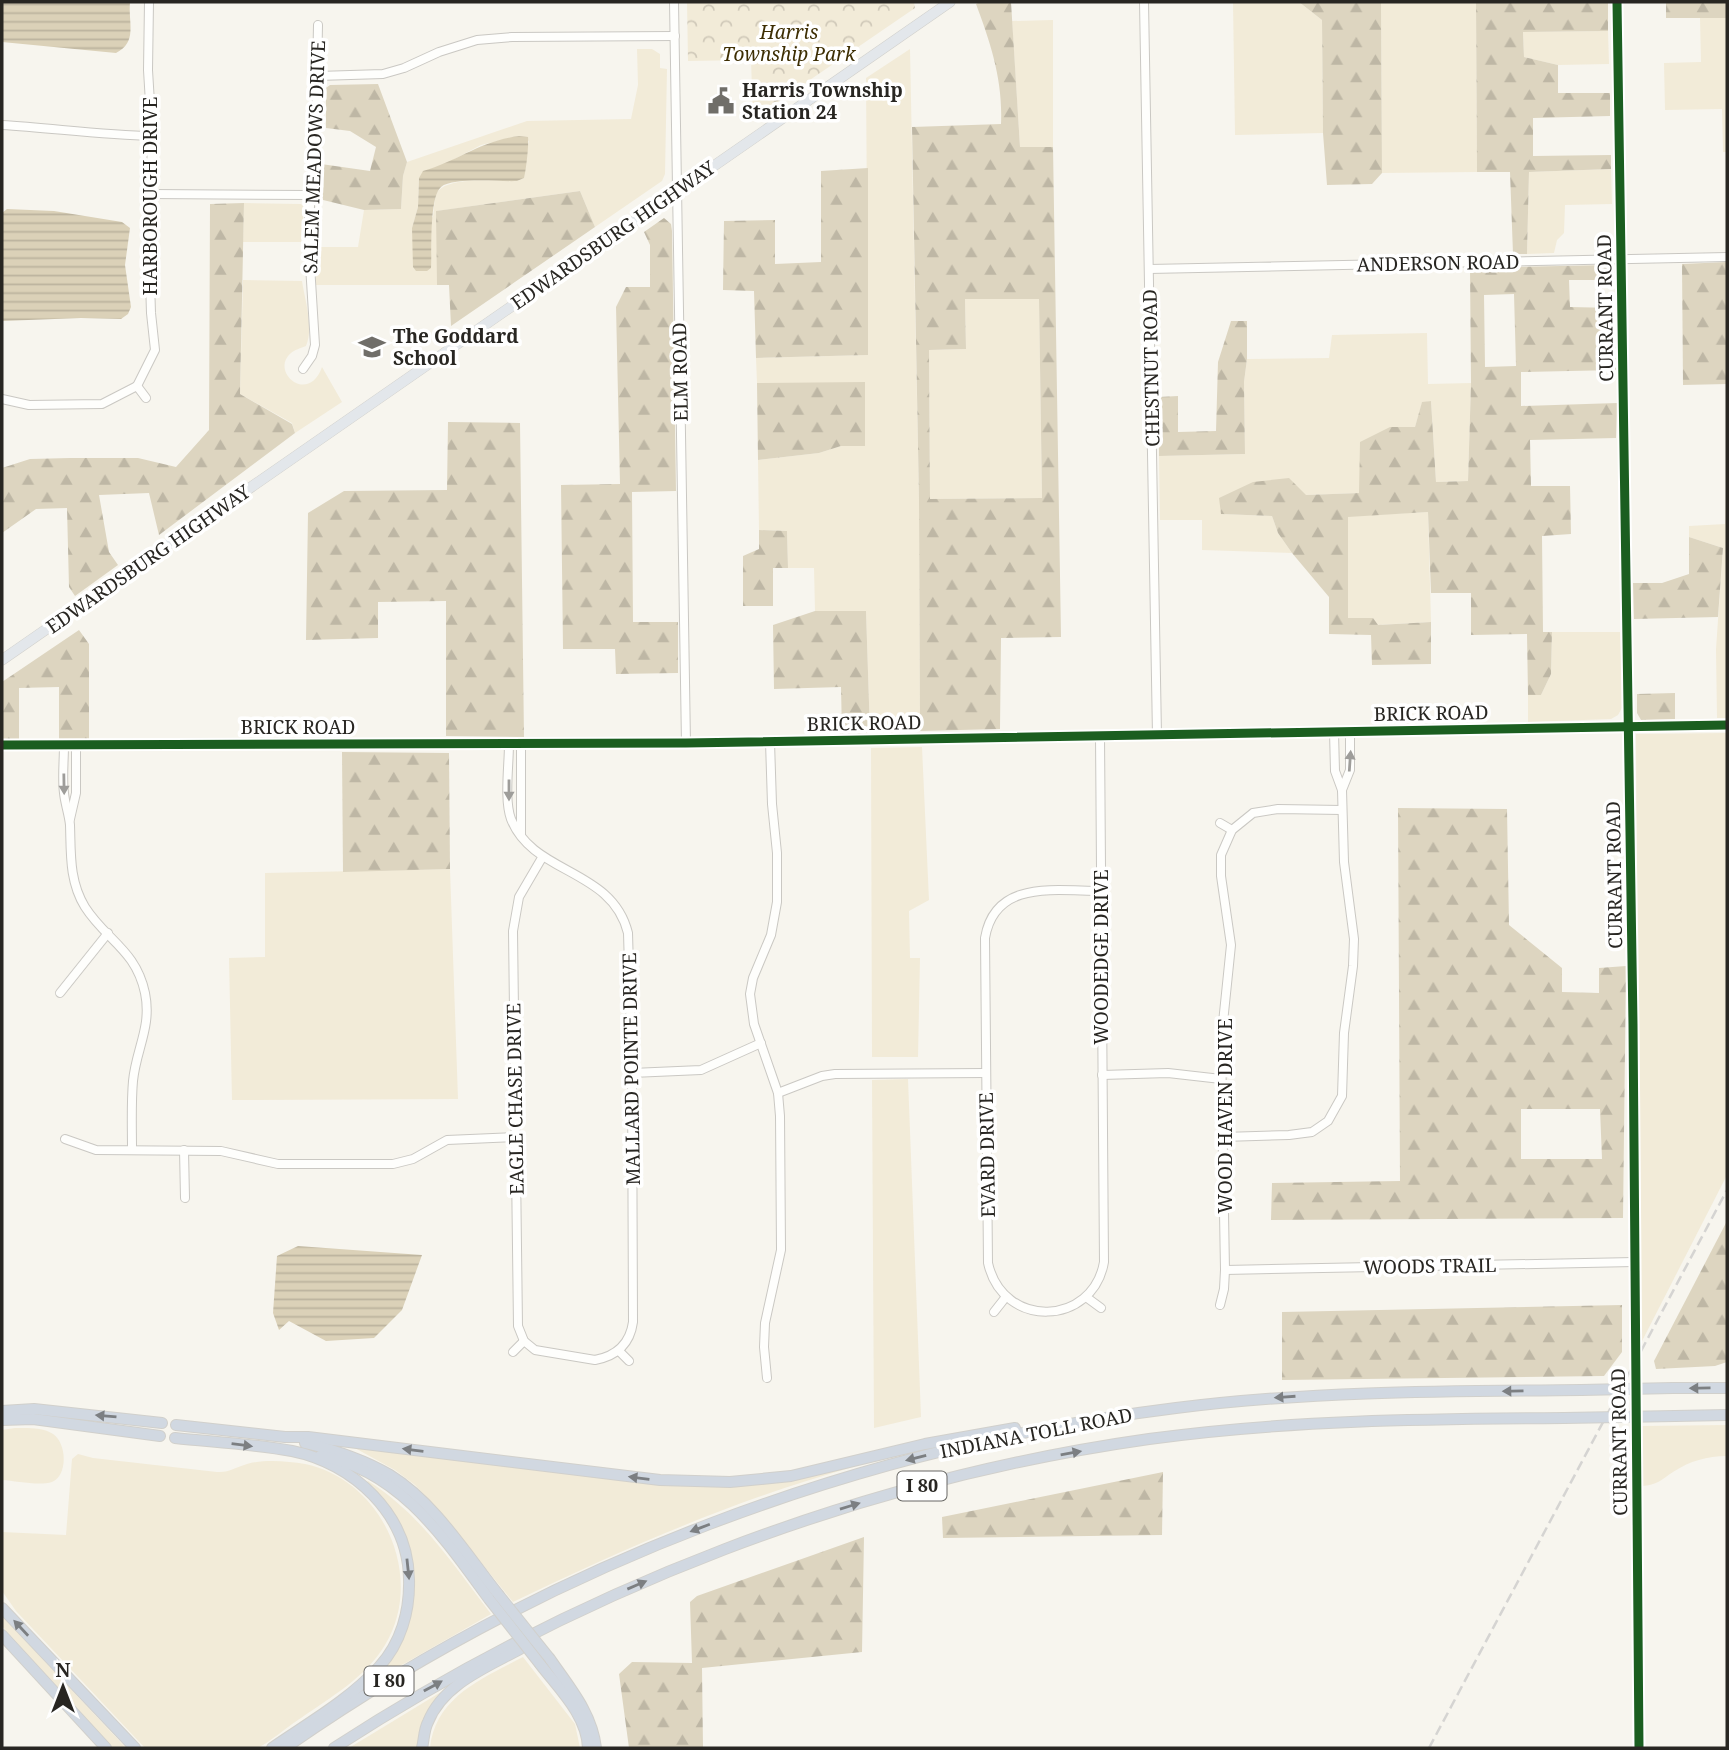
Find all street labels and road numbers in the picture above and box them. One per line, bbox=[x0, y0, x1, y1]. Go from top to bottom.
street label: SALEM MEADOWS DRIVE bbox=[297, 40, 331, 274]
street label: HARBOROUGH DRIVE bbox=[137, 96, 163, 295]
street label: EDWARDSBURG HIGHWAY bbox=[506, 154, 720, 316]
street label: CURRANT ROAD bbox=[1591, 234, 1619, 382]
street label: ANDERSON ROAD bbox=[1356, 249, 1520, 277]
street label: CHESTNUT ROAD bbox=[1137, 289, 1165, 447]
street label: ELM ROAD bbox=[666, 322, 694, 422]
street label: EDWARDSBURG HIGHWAY bbox=[41, 478, 255, 640]
street label: BRICK ROAD bbox=[1373, 699, 1489, 727]
street label: BRICK ROAD bbox=[806, 709, 922, 737]
street label: BRICK ROAD bbox=[241, 714, 355, 740]
street label: CURRANT ROAD bbox=[1600, 801, 1628, 949]
street label: WOODEDGE DRIVE bbox=[1088, 869, 1114, 1045]
street label: MALLARD POINTE DRIVE bbox=[616, 952, 646, 1186]
street label: EAGLE CHASE DRIVE bbox=[500, 1003, 530, 1195]
street label: WOOD HAVEN DRIVE bbox=[1212, 1018, 1238, 1214]
street label: EVARD DRIVE bbox=[973, 1092, 1001, 1218]
street label: WOODS TRAIL bbox=[1363, 1252, 1497, 1280]
street label: CURRANT ROAD bbox=[1605, 1368, 1633, 1516]
street label: INDIANA TOLL ROAD bbox=[938, 1402, 1134, 1464]
road number: I 80 bbox=[898, 1471, 946, 1500]
road number: I 80 bbox=[364, 1666, 414, 1696]

